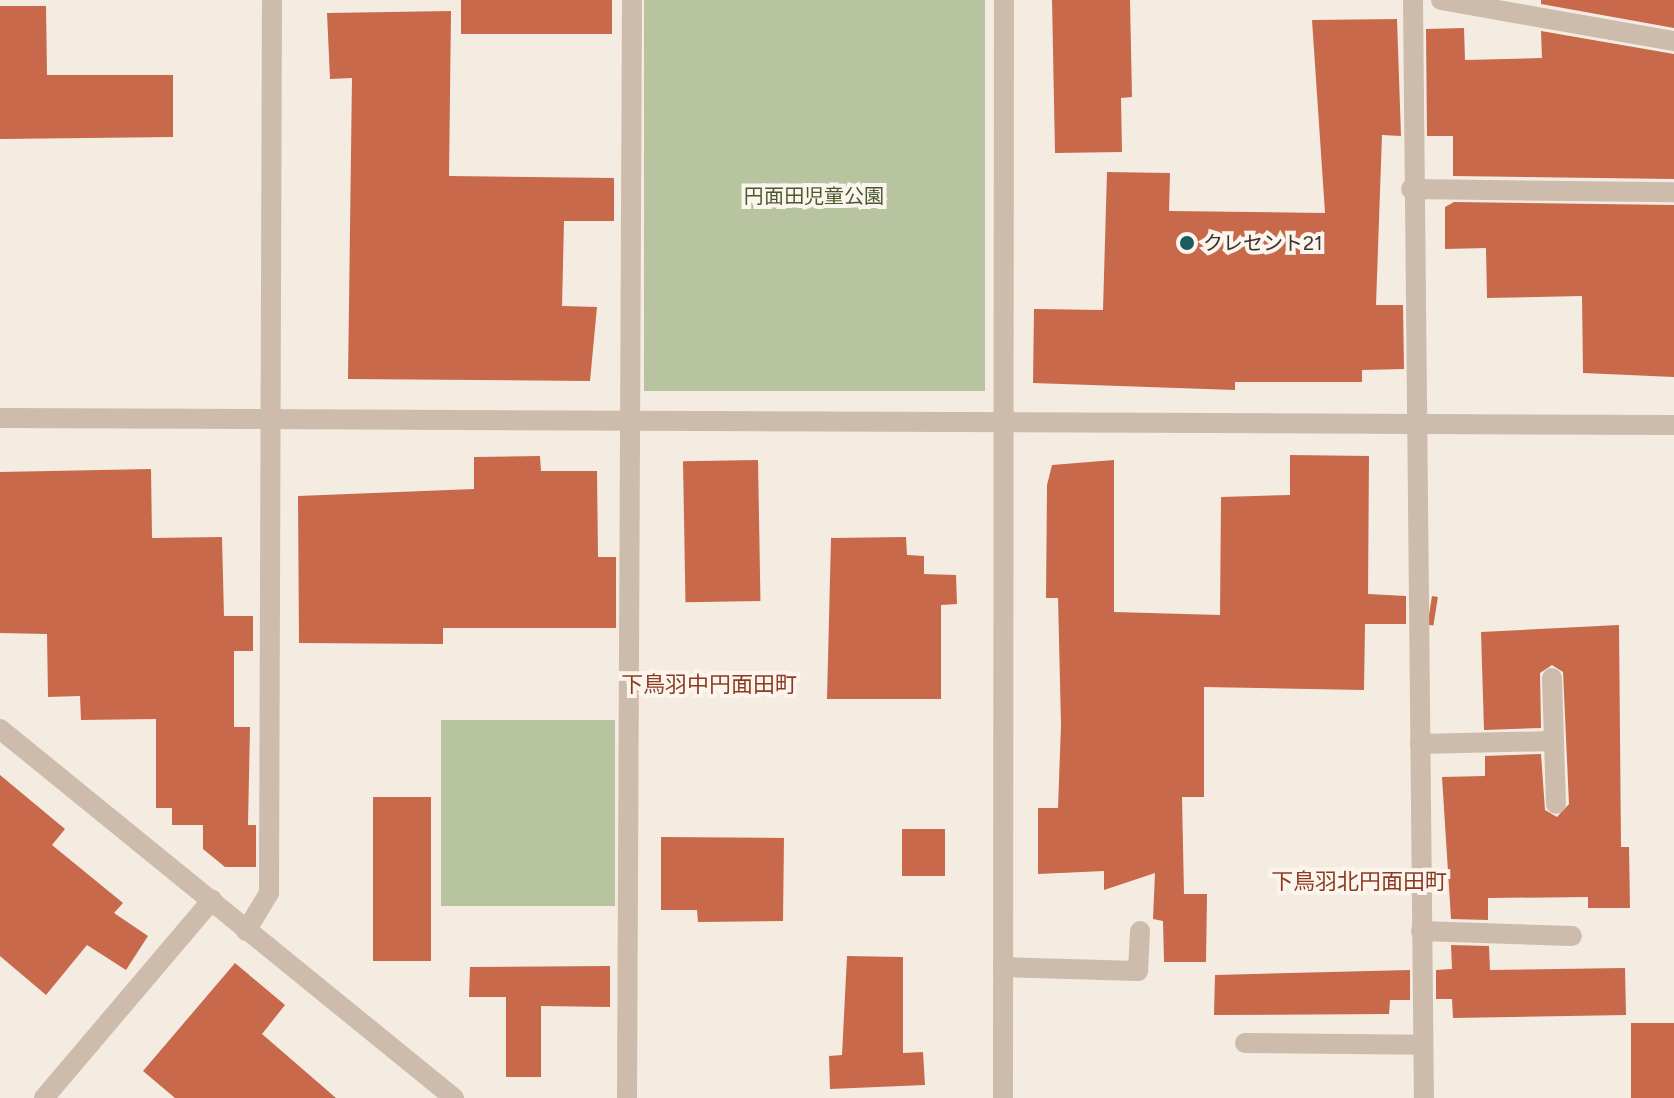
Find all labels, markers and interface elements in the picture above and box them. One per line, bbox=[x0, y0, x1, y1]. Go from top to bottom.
park label: 円面田児童公園 bbox=[744, 184, 884, 208]
place label: クレセント21 bbox=[1203, 231, 1322, 255]
marker: クレセント21 bbox=[1178, 234, 1196, 252]
district label: 下鳥羽中円面田町 bbox=[621, 672, 797, 698]
district label: 下鳥羽北円面田町 bbox=[1271, 869, 1447, 895]

